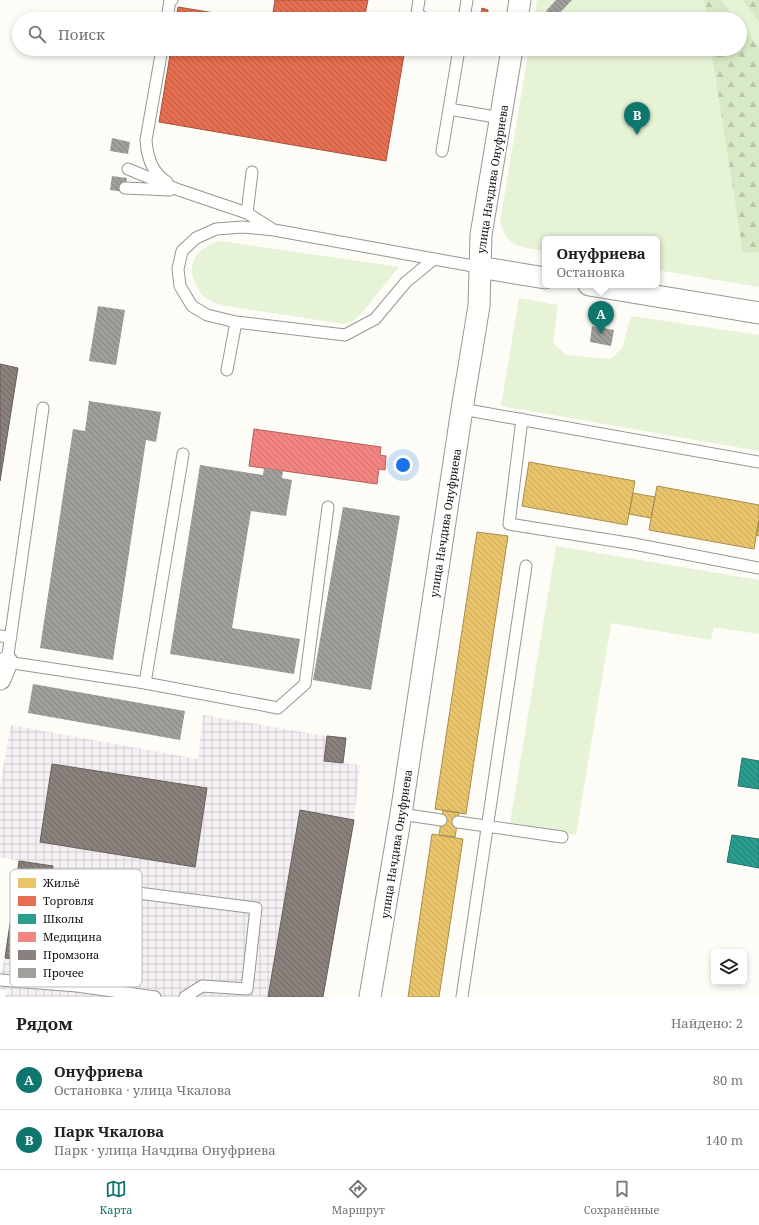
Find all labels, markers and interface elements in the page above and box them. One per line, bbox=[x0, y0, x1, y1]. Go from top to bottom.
search box bbox=[12, 12, 747, 56]
icon: search bbox=[26, 23, 48, 45]
text: Поиск bbox=[58, 24, 105, 44]
pin: B bbox=[624, 102, 650, 135]
street label: улица Начдива Онуфриева bbox=[473, 103, 511, 255]
popup bbox=[542, 236, 660, 288]
text: Онуфриева bbox=[556, 243, 646, 263]
text: Остановка bbox=[556, 263, 625, 281]
pin: A bbox=[588, 301, 614, 334]
street label: улица Начдива Онуфриева bbox=[426, 447, 464, 599]
your location bbox=[393, 455, 413, 475]
street label: улица Начдива Онуфриева bbox=[377, 768, 415, 920]
legend bbox=[10, 869, 142, 987]
text: Жильё bbox=[42, 875, 80, 890]
text: Торговля bbox=[43, 893, 94, 908]
text: Школы bbox=[43, 911, 83, 926]
text: Медицина bbox=[43, 929, 102, 944]
text: Промзона bbox=[43, 947, 99, 962]
map controls bbox=[711, 949, 747, 985]
button: layers bbox=[711, 949, 747, 985]
text: Прочее bbox=[43, 965, 84, 980]
text: Рядом bbox=[16, 1012, 73, 1035]
text: Найдено: 2 bbox=[671, 1014, 743, 1032]
text: Онуфриева bbox=[54, 1061, 143, 1081]
text: A bbox=[24, 1071, 34, 1089]
text: 80 m bbox=[713, 1071, 743, 1089]
text: Остановка · улица Чкалова bbox=[54, 1081, 231, 1099]
text: Парк Чкалова bbox=[54, 1121, 164, 1141]
text: B bbox=[25, 1131, 33, 1149]
text: 140 m bbox=[706, 1131, 743, 1149]
text: Парк · улица Начдива Онуфриева bbox=[54, 1141, 276, 1159]
tab: Карта bbox=[100, 1178, 133, 1217]
tab: Маршрут bbox=[332, 1178, 385, 1217]
tab: Сохранённые bbox=[584, 1178, 659, 1217]

